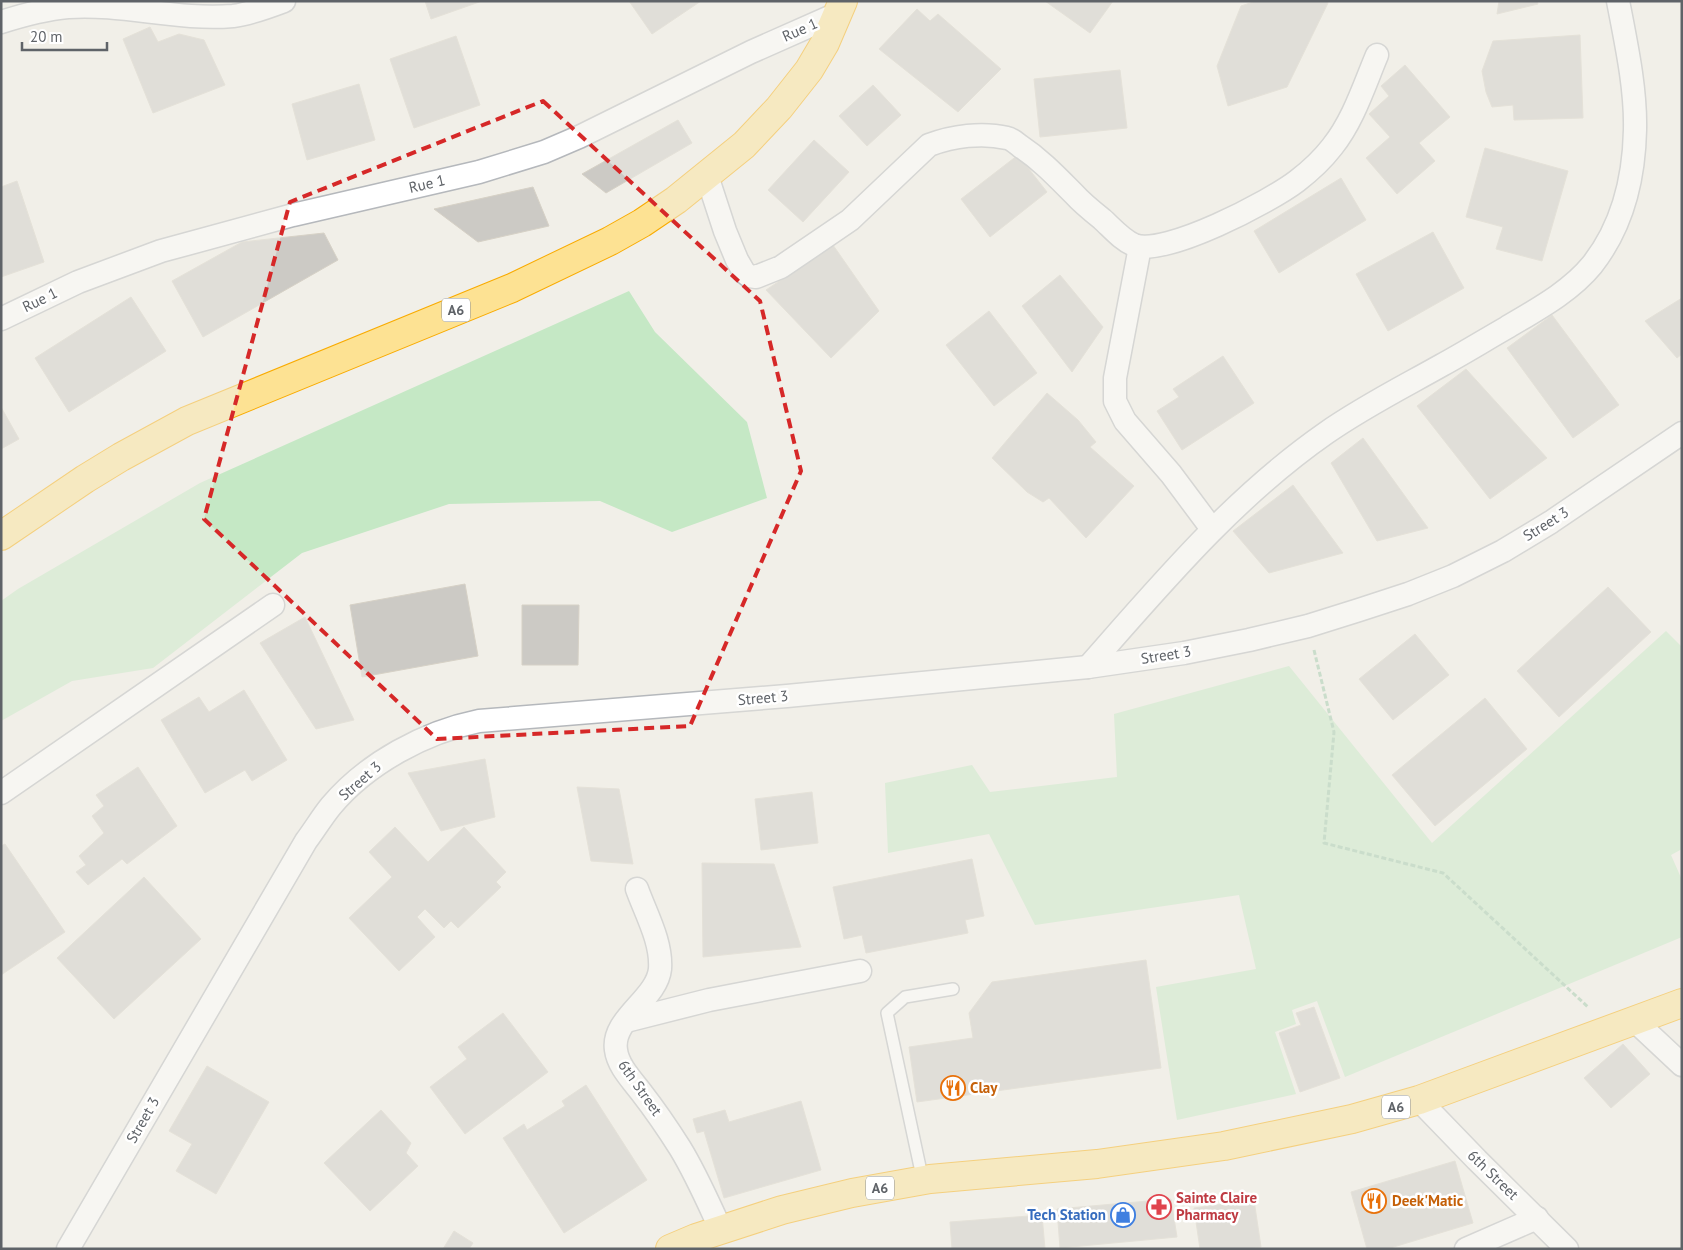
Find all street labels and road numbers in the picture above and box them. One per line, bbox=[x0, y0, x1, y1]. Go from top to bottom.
street label: Rue 1 bbox=[779, 13, 820, 46]
street label: Rue 1 bbox=[407, 170, 447, 197]
street label: Rue 1 bbox=[19, 283, 60, 316]
road number: A6 bbox=[442, 298, 470, 322]
street label: Street 3 bbox=[1519, 502, 1572, 545]
street label: Street 3 bbox=[1139, 641, 1192, 668]
street label: Street 3 bbox=[737, 686, 789, 709]
street label: Street 3 bbox=[334, 757, 385, 804]
street label: 6th Street bbox=[614, 1056, 666, 1119]
street label: Street 3 bbox=[122, 1093, 163, 1146]
road number: A6 bbox=[1382, 1096, 1410, 1118]
street label: 6th Street bbox=[1464, 1146, 1523, 1204]
road number: A6 bbox=[866, 1176, 894, 1200]

